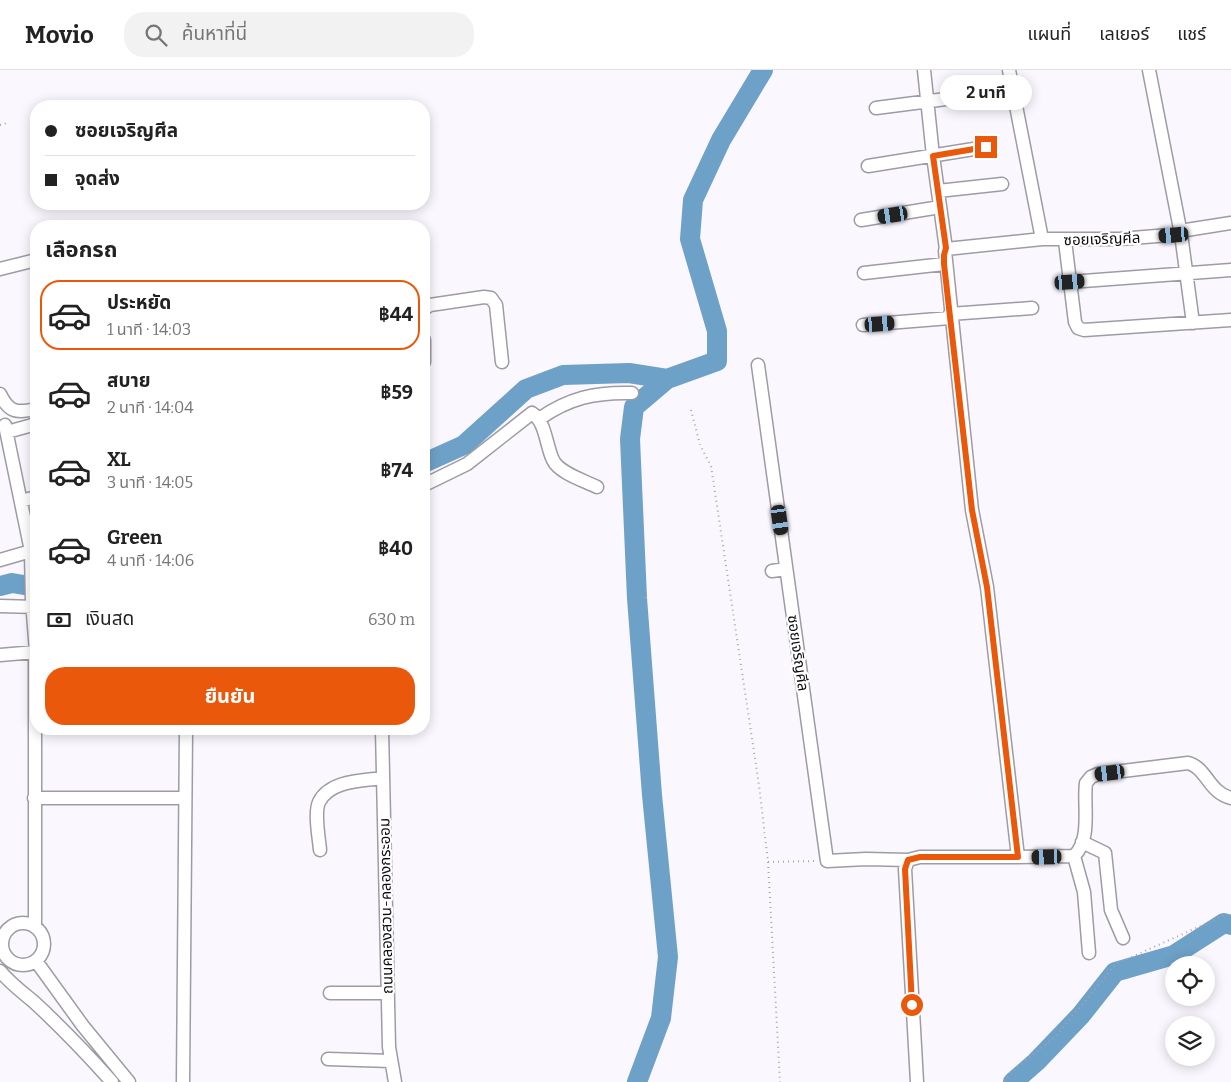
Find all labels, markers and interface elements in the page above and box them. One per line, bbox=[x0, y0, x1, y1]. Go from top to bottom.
search box bbox=[124, 12, 474, 57]
text: Movio bbox=[25, 21, 94, 49]
icon: search bbox=[142, 21, 170, 49]
text: ค้นหาที่นี่ bbox=[182, 22, 247, 45]
text: แผนที่ bbox=[1027, 23, 1071, 45]
text: เลเยอร์ bbox=[1099, 23, 1149, 45]
text: แชร์ bbox=[1177, 23, 1206, 45]
callout: 2 นาที bbox=[940, 75, 1032, 110]
text: 2 นาที bbox=[966, 83, 1006, 102]
text: ซอยเจริญศีล bbox=[75, 119, 178, 142]
route end bbox=[975, 136, 997, 158]
text: จุดส่ง bbox=[75, 167, 120, 190]
car bbox=[877, 205, 908, 225]
car bbox=[1158, 226, 1189, 244]
street label: ซอยเจริญศีล bbox=[1063, 229, 1141, 249]
text: เลือกรถ bbox=[45, 236, 118, 263]
car bbox=[1054, 273, 1085, 291]
text: ประหยัด bbox=[107, 291, 171, 314]
icon: car bbox=[47, 293, 92, 338]
text: ฿44 bbox=[379, 303, 413, 326]
car bbox=[864, 315, 895, 333]
text: 1 นาที · 14:03 bbox=[107, 320, 191, 339]
text: สบาย bbox=[107, 369, 151, 392]
icon: car bbox=[47, 371, 92, 416]
text: ฿59 bbox=[381, 381, 413, 404]
text: 2 นาที · 14:04 bbox=[107, 398, 194, 417]
text: XL bbox=[107, 448, 131, 471]
icon: car bbox=[47, 449, 92, 494]
text: ฿74 bbox=[380, 459, 413, 482]
text: 3 นาที · 14:05 bbox=[107, 473, 193, 492]
car bbox=[770, 504, 789, 536]
text: Green bbox=[107, 526, 162, 549]
icon: car bbox=[47, 527, 92, 572]
text: ฿40 bbox=[378, 537, 413, 560]
text: 4 นาที · 14:06 bbox=[107, 551, 194, 570]
icon: cash bbox=[45, 606, 73, 634]
text: เงินสด bbox=[85, 607, 134, 630]
text: 630 m bbox=[368, 610, 415, 629]
street label: ซอยเจริญศีล bbox=[784, 614, 812, 692]
button: ยืนยัน bbox=[45, 667, 415, 725]
car bbox=[1094, 764, 1125, 782]
street label: ถนนคลองสวน-คลองกระออม bbox=[375, 818, 397, 994]
car bbox=[1031, 849, 1062, 865]
map controls bbox=[1165, 956, 1215, 1066]
button: locate bbox=[1165, 956, 1215, 1006]
route start bbox=[901, 994, 923, 1016]
button: layers bbox=[1165, 1016, 1215, 1066]

